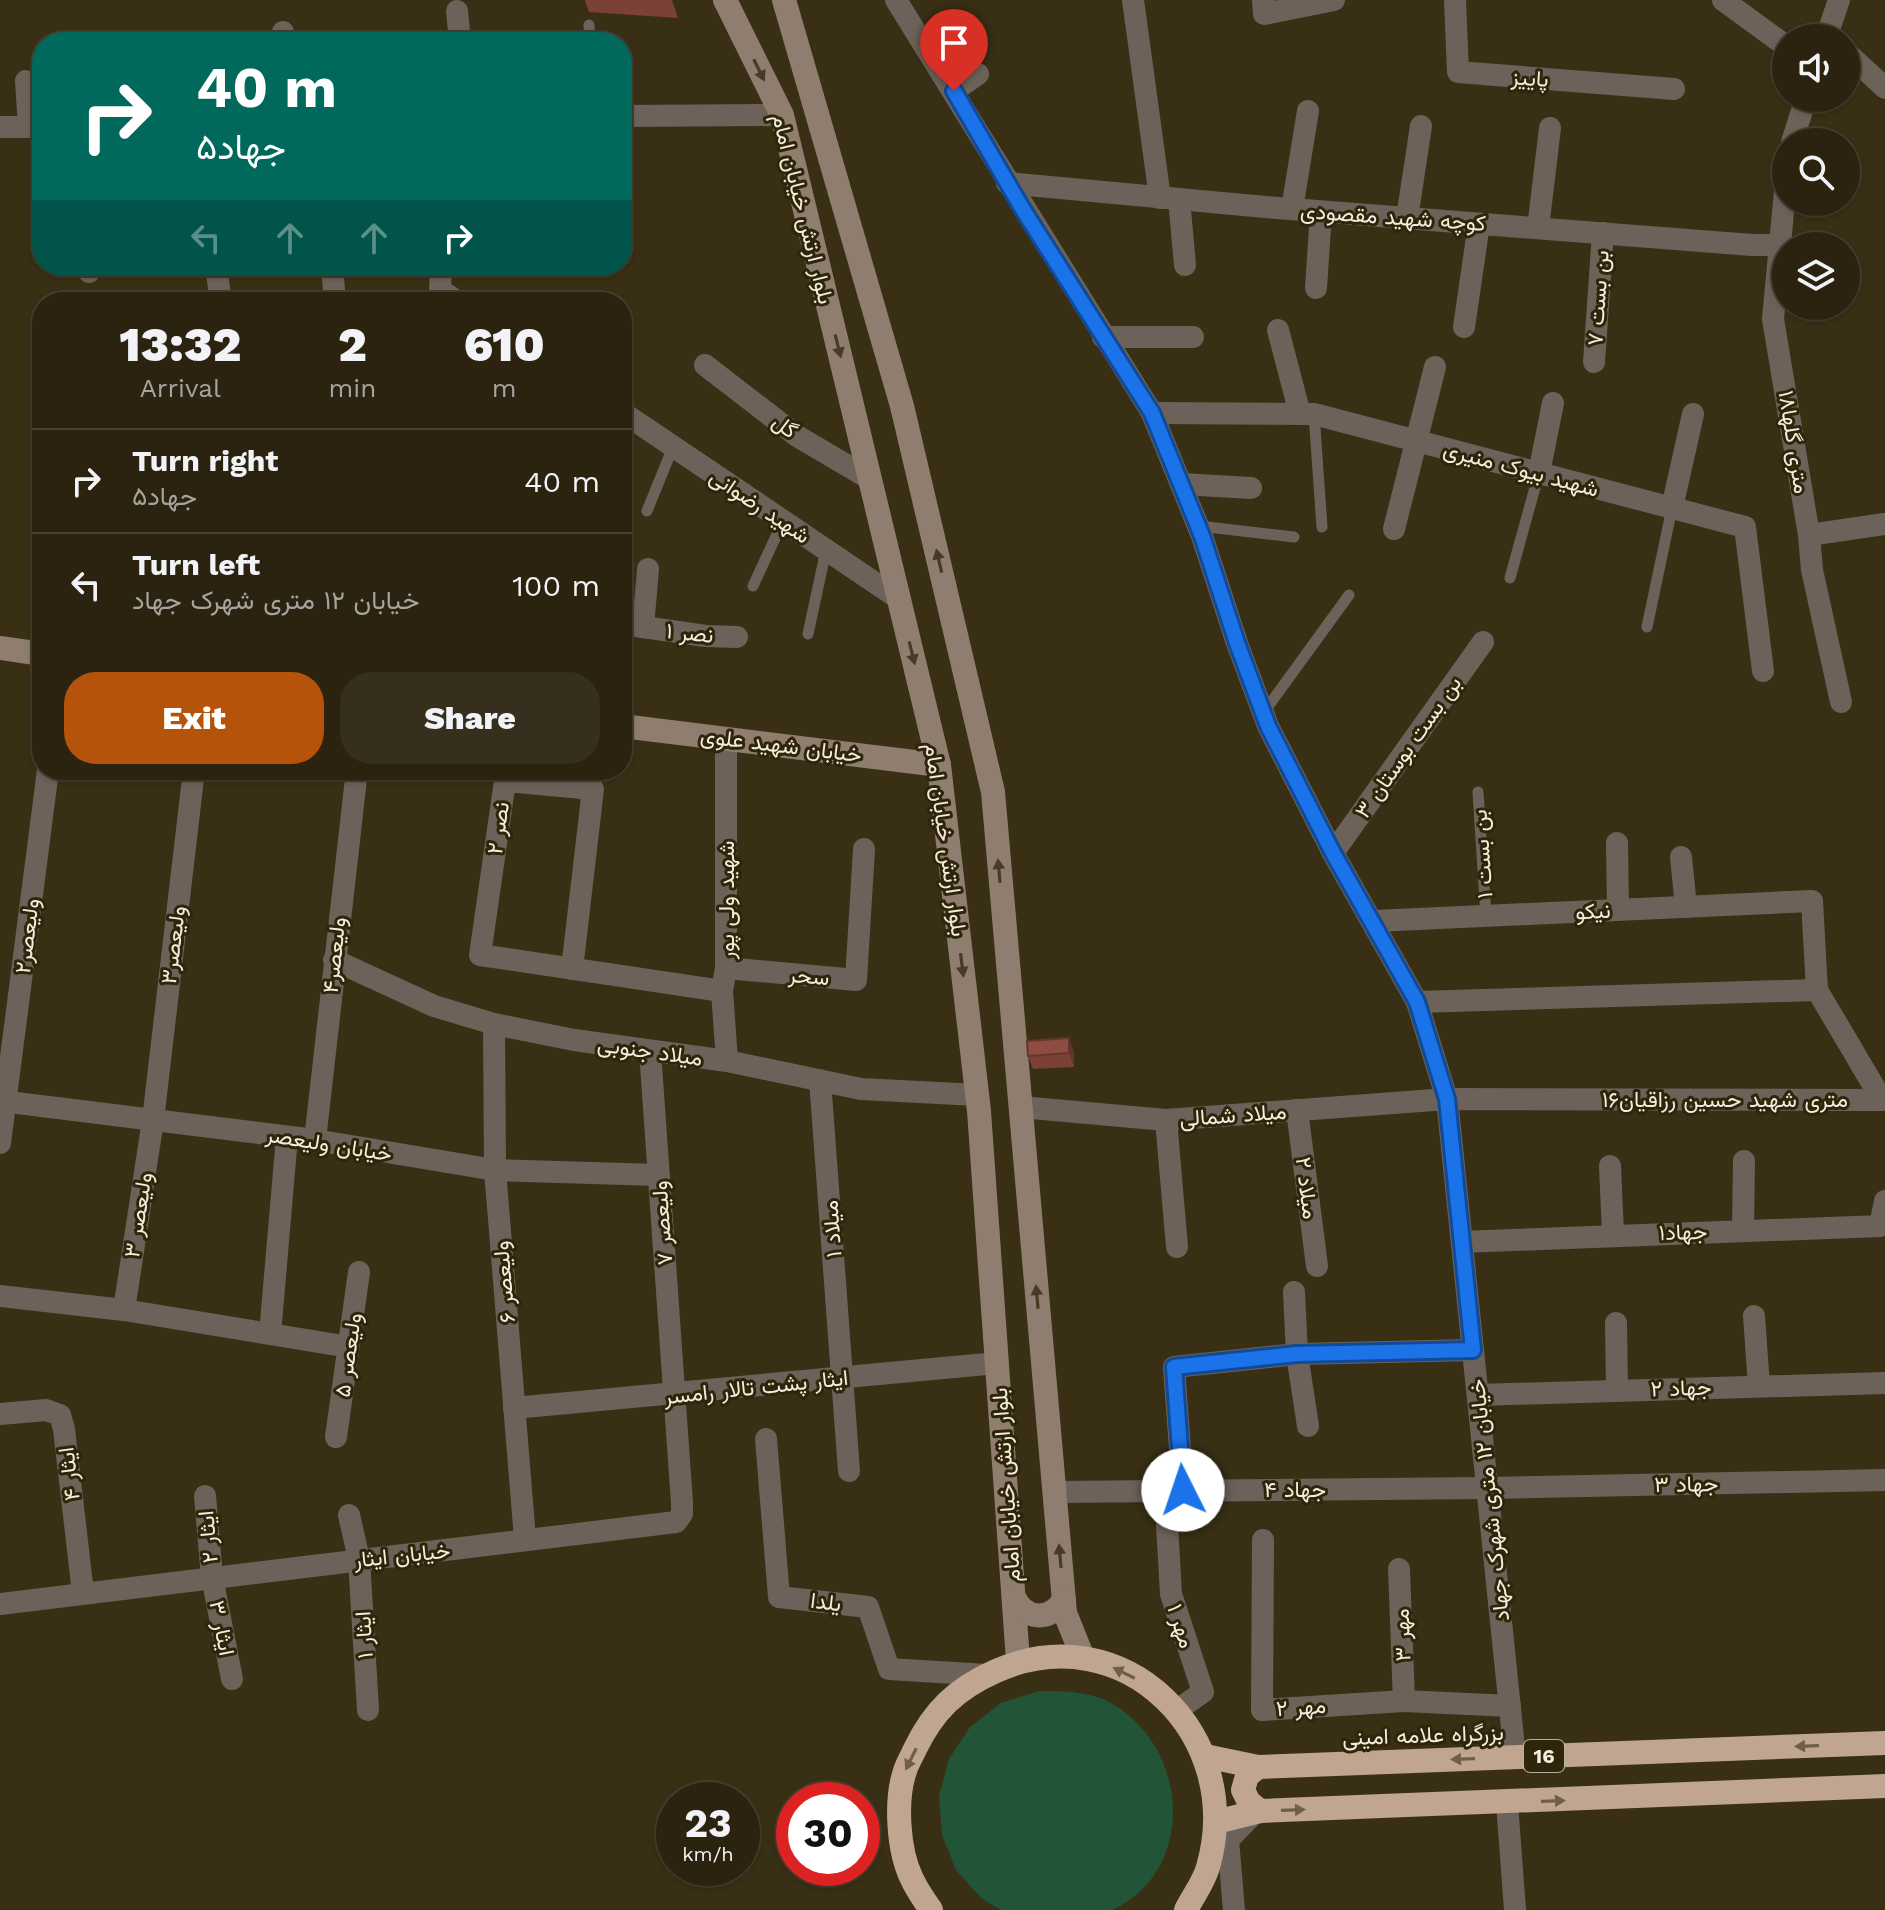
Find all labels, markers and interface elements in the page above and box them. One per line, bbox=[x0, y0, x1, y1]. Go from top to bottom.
pin bbox=[920, 9, 988, 91]
icon: arrive bbox=[932, 21, 976, 65]
map controls bbox=[1772, 24, 1860, 320]
button: sound bbox=[1772, 24, 1860, 112]
text: 40 m bbox=[196, 55, 337, 121]
one-way arrow bbox=[753, 59, 766, 82]
icon: right bbox=[64, 64, 168, 168]
street label: پاییز bbox=[1509, 64, 1550, 94]
street label: بلوار ارتش خیابان امام bbox=[765, 111, 839, 307]
text: جهاد۵ bbox=[196, 126, 286, 168]
button: search bbox=[1772, 128, 1860, 216]
street label: کوچه شهید مقصودی bbox=[1299, 198, 1487, 238]
icon: left bbox=[184, 216, 228, 260]
icon: ahead bbox=[268, 216, 312, 260]
icon: ahead bbox=[352, 216, 396, 260]
icon: right bbox=[436, 216, 480, 260]
button: layers bbox=[1772, 232, 1860, 320]
street label: بن بست ۷ bbox=[1582, 249, 1615, 347]
text: 13:32 bbox=[119, 316, 241, 373]
text: 2 bbox=[338, 316, 367, 373]
text: 610 bbox=[464, 316, 545, 373]
one-way arrow bbox=[832, 334, 844, 359]
text: Arrival bbox=[140, 373, 221, 403]
text: min bbox=[329, 373, 376, 403]
text: m bbox=[492, 373, 517, 403]
street label: ۱۸متری گلها bbox=[1773, 389, 1814, 495]
street label: گل bbox=[768, 409, 802, 443]
street label: شهید بیوک منیری bbox=[1440, 436, 1601, 503]
text: Turn right bbox=[132, 443, 278, 478]
icon: right bbox=[64, 459, 108, 503]
street label: شهید رضوانی bbox=[705, 463, 815, 549]
text: 40 m bbox=[524, 464, 600, 499]
text: جهاد۵ bbox=[132, 481, 197, 511]
text: Turn left bbox=[132, 547, 260, 582]
one-way arrow bbox=[932, 549, 944, 574]
icon: left bbox=[64, 563, 108, 607]
text: 100 m bbox=[512, 568, 600, 603]
text: خیابان ۱۲ متری شهرک جهاد bbox=[132, 585, 419, 615]
street label: نصر ۱ bbox=[665, 618, 715, 649]
one-way arrow bbox=[906, 641, 919, 666]
street label: بن بست بوستان ۳ bbox=[1350, 671, 1467, 823]
button: Exit bbox=[64, 672, 324, 764]
button: Share bbox=[340, 672, 600, 764]
street label: خیابان شهید علوی bbox=[699, 723, 863, 768]
street label: بلوار ارتش خیابان امام bbox=[918, 742, 972, 938]
street label: نصر ۲ bbox=[482, 800, 515, 856]
street label: بن بست ۱ bbox=[1466, 809, 1499, 899]
street label: شهید ولی پور bbox=[714, 841, 741, 960]
one-way arrow bbox=[993, 858, 1006, 883]
street label: ولیعصر۲ bbox=[10, 897, 45, 975]
street label: نیکو bbox=[1575, 898, 1611, 925]
street label: ولیعصر۳ bbox=[156, 904, 191, 986]
street label: ولیعصر۴ bbox=[318, 916, 351, 995]
one-way arrow bbox=[956, 953, 969, 978]
street label: سحر bbox=[786, 962, 830, 991]
street label: میلاد جنوبی bbox=[596, 1031, 704, 1072]
street label: ۱۶متری شهید حسین رزاقیان bbox=[1602, 1087, 1848, 1113]
street label: میلاد شمالی bbox=[1179, 1099, 1287, 1132]
street label: خیابان ولیعصر bbox=[263, 1122, 394, 1167]
street label: میلاد ۲ bbox=[1291, 1155, 1323, 1221]
street label: ولیعصر ۳ bbox=[119, 1171, 158, 1260]
street label: ولیعصر ۷ bbox=[647, 1180, 678, 1266]
street label: میلاد ۱ bbox=[818, 1200, 846, 1258]
street label: جهاد۱ bbox=[1658, 1219, 1708, 1246]
street label: ولیعصر ۶ bbox=[488, 1240, 521, 1324]
one-way arrow bbox=[1030, 1284, 1043, 1309]
street label: ولیعصر ۵ bbox=[330, 1311, 367, 1399]
street label: ایثار پشت تالار رامسر bbox=[662, 1365, 850, 1411]
street label: جهاد ۲ bbox=[1650, 1374, 1712, 1403]
street label: خیابان ۱۲ متری شهرک جهاد bbox=[1464, 1378, 1515, 1622]
street label: بلوار ارتش خیابان امام bbox=[987, 1387, 1027, 1583]
street label: ایثار ۴ bbox=[53, 1446, 86, 1502]
position arrow bbox=[1141, 1448, 1225, 1532]
street label: جهاد ۳ bbox=[1654, 1471, 1718, 1498]
street label: جهاد ۴ bbox=[1264, 1477, 1326, 1503]
street label: ایثار ۲ bbox=[193, 1510, 224, 1564]
street label: خیابان ایثار bbox=[352, 1538, 452, 1574]
one-way arrow bbox=[1053, 1543, 1066, 1568]
street label: یلدا bbox=[809, 1588, 843, 1616]
street label: ایثار ۳ bbox=[203, 1598, 240, 1658]
street label: مهر ۱ bbox=[1161, 1601, 1200, 1652]
street label: مهر ۳ bbox=[1389, 1608, 1416, 1662]
street label: ایثار ۱ bbox=[350, 1611, 379, 1659]
one-way arrow bbox=[1113, 1666, 1136, 1680]
street label: مهر ۲ bbox=[1275, 1693, 1327, 1722]
street label: بزرگراه علامه امینی bbox=[1342, 1720, 1504, 1751]
road number: 16 bbox=[1524, 1740, 1564, 1772]
one-way arrow bbox=[1794, 1740, 1819, 1753]
one-way arrow bbox=[904, 1747, 918, 1771]
one-way arrow bbox=[1450, 1753, 1475, 1766]
speed limit sign: 30 bbox=[776, 1782, 880, 1886]
one-way arrow bbox=[1541, 1794, 1566, 1807]
text: 23 bbox=[684, 1800, 732, 1847]
one-way arrow bbox=[1281, 1803, 1306, 1816]
text: km/h bbox=[682, 1842, 734, 1866]

